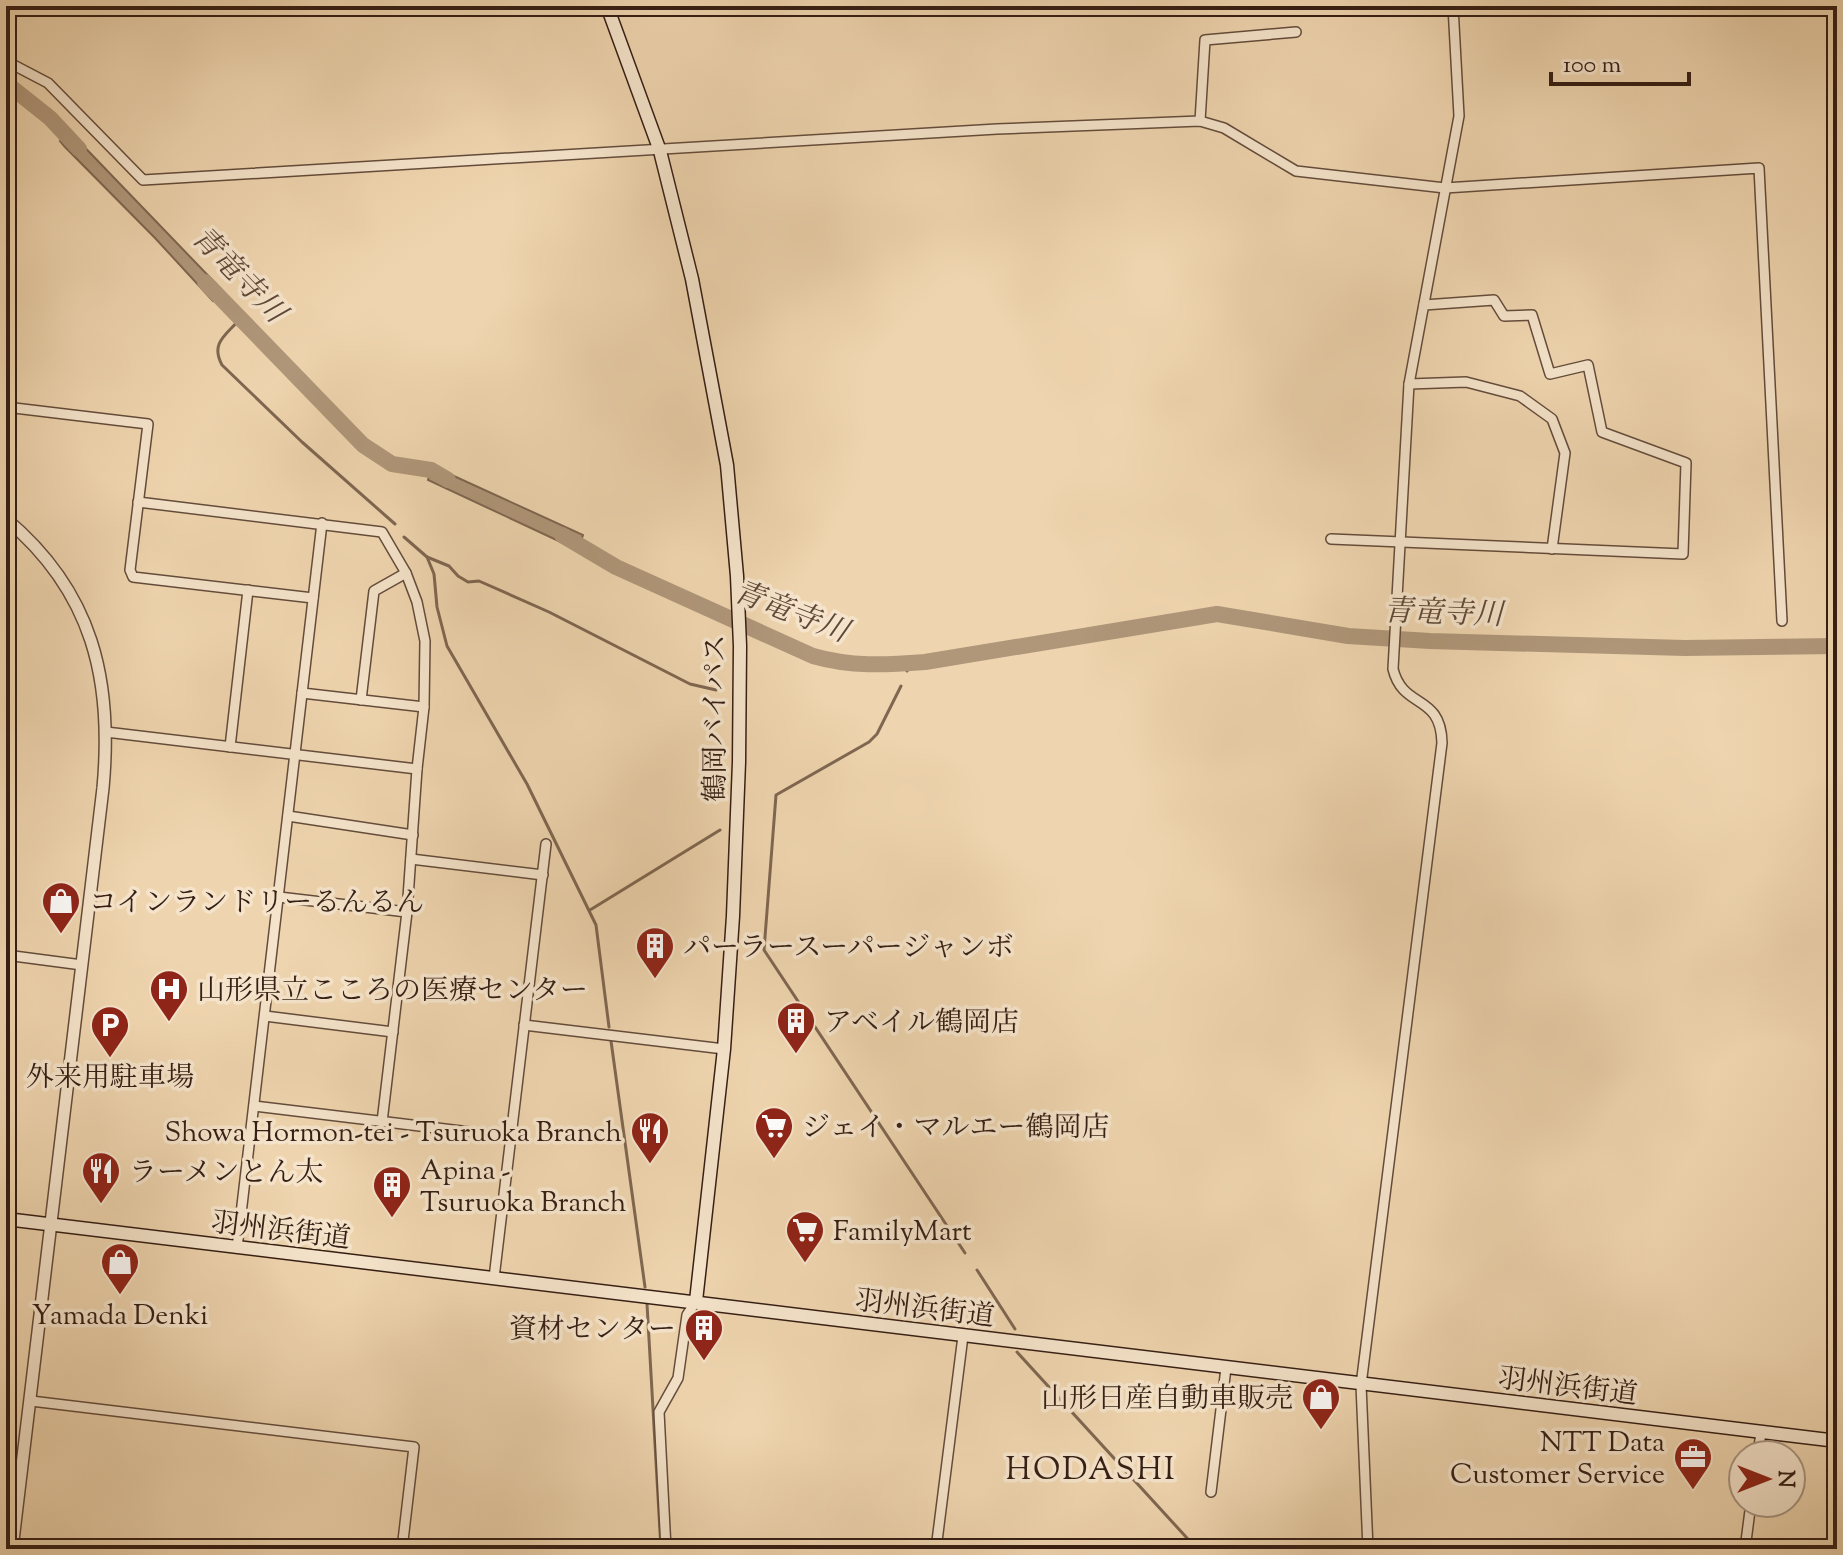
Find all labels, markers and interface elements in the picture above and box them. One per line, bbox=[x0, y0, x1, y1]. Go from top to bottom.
scale bar bbox=[1551, 36, 1689, 86]
text: 100 m bbox=[1563, 49, 1621, 83]
water label: 青竜寺川 bbox=[180, 218, 296, 336]
water label: 青竜寺川 bbox=[726, 572, 857, 656]
water label: 青竜寺川 bbox=[1382, 591, 1507, 638]
street label: 鶴岡バイパス bbox=[697, 634, 737, 802]
shop icon: コインランドリーるんるん bbox=[40, 880, 82, 935]
place label: コインランドリーるんるん bbox=[89, 884, 424, 924]
building icon: パーラースーパージャンボ bbox=[634, 925, 676, 980]
place label: パーラースーパージャンボ bbox=[683, 929, 1014, 969]
hospital icon: 山形県立こころの医療センター bbox=[148, 968, 190, 1023]
place label: 山形県立こころの医療センター bbox=[197, 972, 588, 1012]
building icon: アベイル鶴岡店 bbox=[775, 1000, 817, 1055]
parking icon: 外来用駐車場 bbox=[89, 1004, 131, 1059]
place label: アベイル鶴岡店 bbox=[824, 1004, 1019, 1044]
place label: 外来用駐車場 bbox=[26, 1059, 194, 1099]
supermarket icon: ジェイ・マルエー鶴岡店 bbox=[753, 1105, 795, 1160]
place label: ジェイ・マルエー鶴岡店 bbox=[802, 1109, 1109, 1149]
restaurant icon: Showa Hormon-tei - Tsuruoka Branch bbox=[629, 1110, 671, 1165]
place label: Showa Hormon-tei - Tsuruoka Branch bbox=[164, 1114, 622, 1154]
restaurant icon: ラーメンとん太 bbox=[80, 1150, 122, 1205]
place label: Apina - Tsuruoka Branch bbox=[420, 1152, 627, 1224]
place label: ラーメンとん太 bbox=[129, 1154, 324, 1194]
building icon: Apina - Tsuruoka Branch bbox=[371, 1164, 413, 1219]
street label: 羽州浜街道 bbox=[209, 1204, 353, 1260]
supermarket icon: FamilyMart bbox=[784, 1209, 826, 1264]
place label: FamilyMart bbox=[833, 1213, 972, 1253]
shop icon: Yamada Denki bbox=[99, 1241, 141, 1296]
street label: 羽州浜街道 bbox=[853, 1282, 997, 1338]
place label: Yamada Denki bbox=[32, 1297, 208, 1337]
building icon: 資材センター bbox=[683, 1307, 725, 1362]
place label: 資材センター bbox=[509, 1311, 676, 1351]
street label: 羽州浜街道 bbox=[1496, 1360, 1640, 1416]
shop icon: 山形日産自動車販売 bbox=[1300, 1376, 1342, 1431]
place label: 山形日産自動車販売 bbox=[1041, 1380, 1293, 1420]
place label: NTT Data Customer Service bbox=[1450, 1424, 1665, 1496]
office icon: NTT Data Customer Service bbox=[1672, 1436, 1714, 1491]
north arrow bbox=[1727, 1439, 1807, 1519]
district label: HODASHI bbox=[1006, 1448, 1176, 1494]
text: N bbox=[1768, 1470, 1800, 1488]

